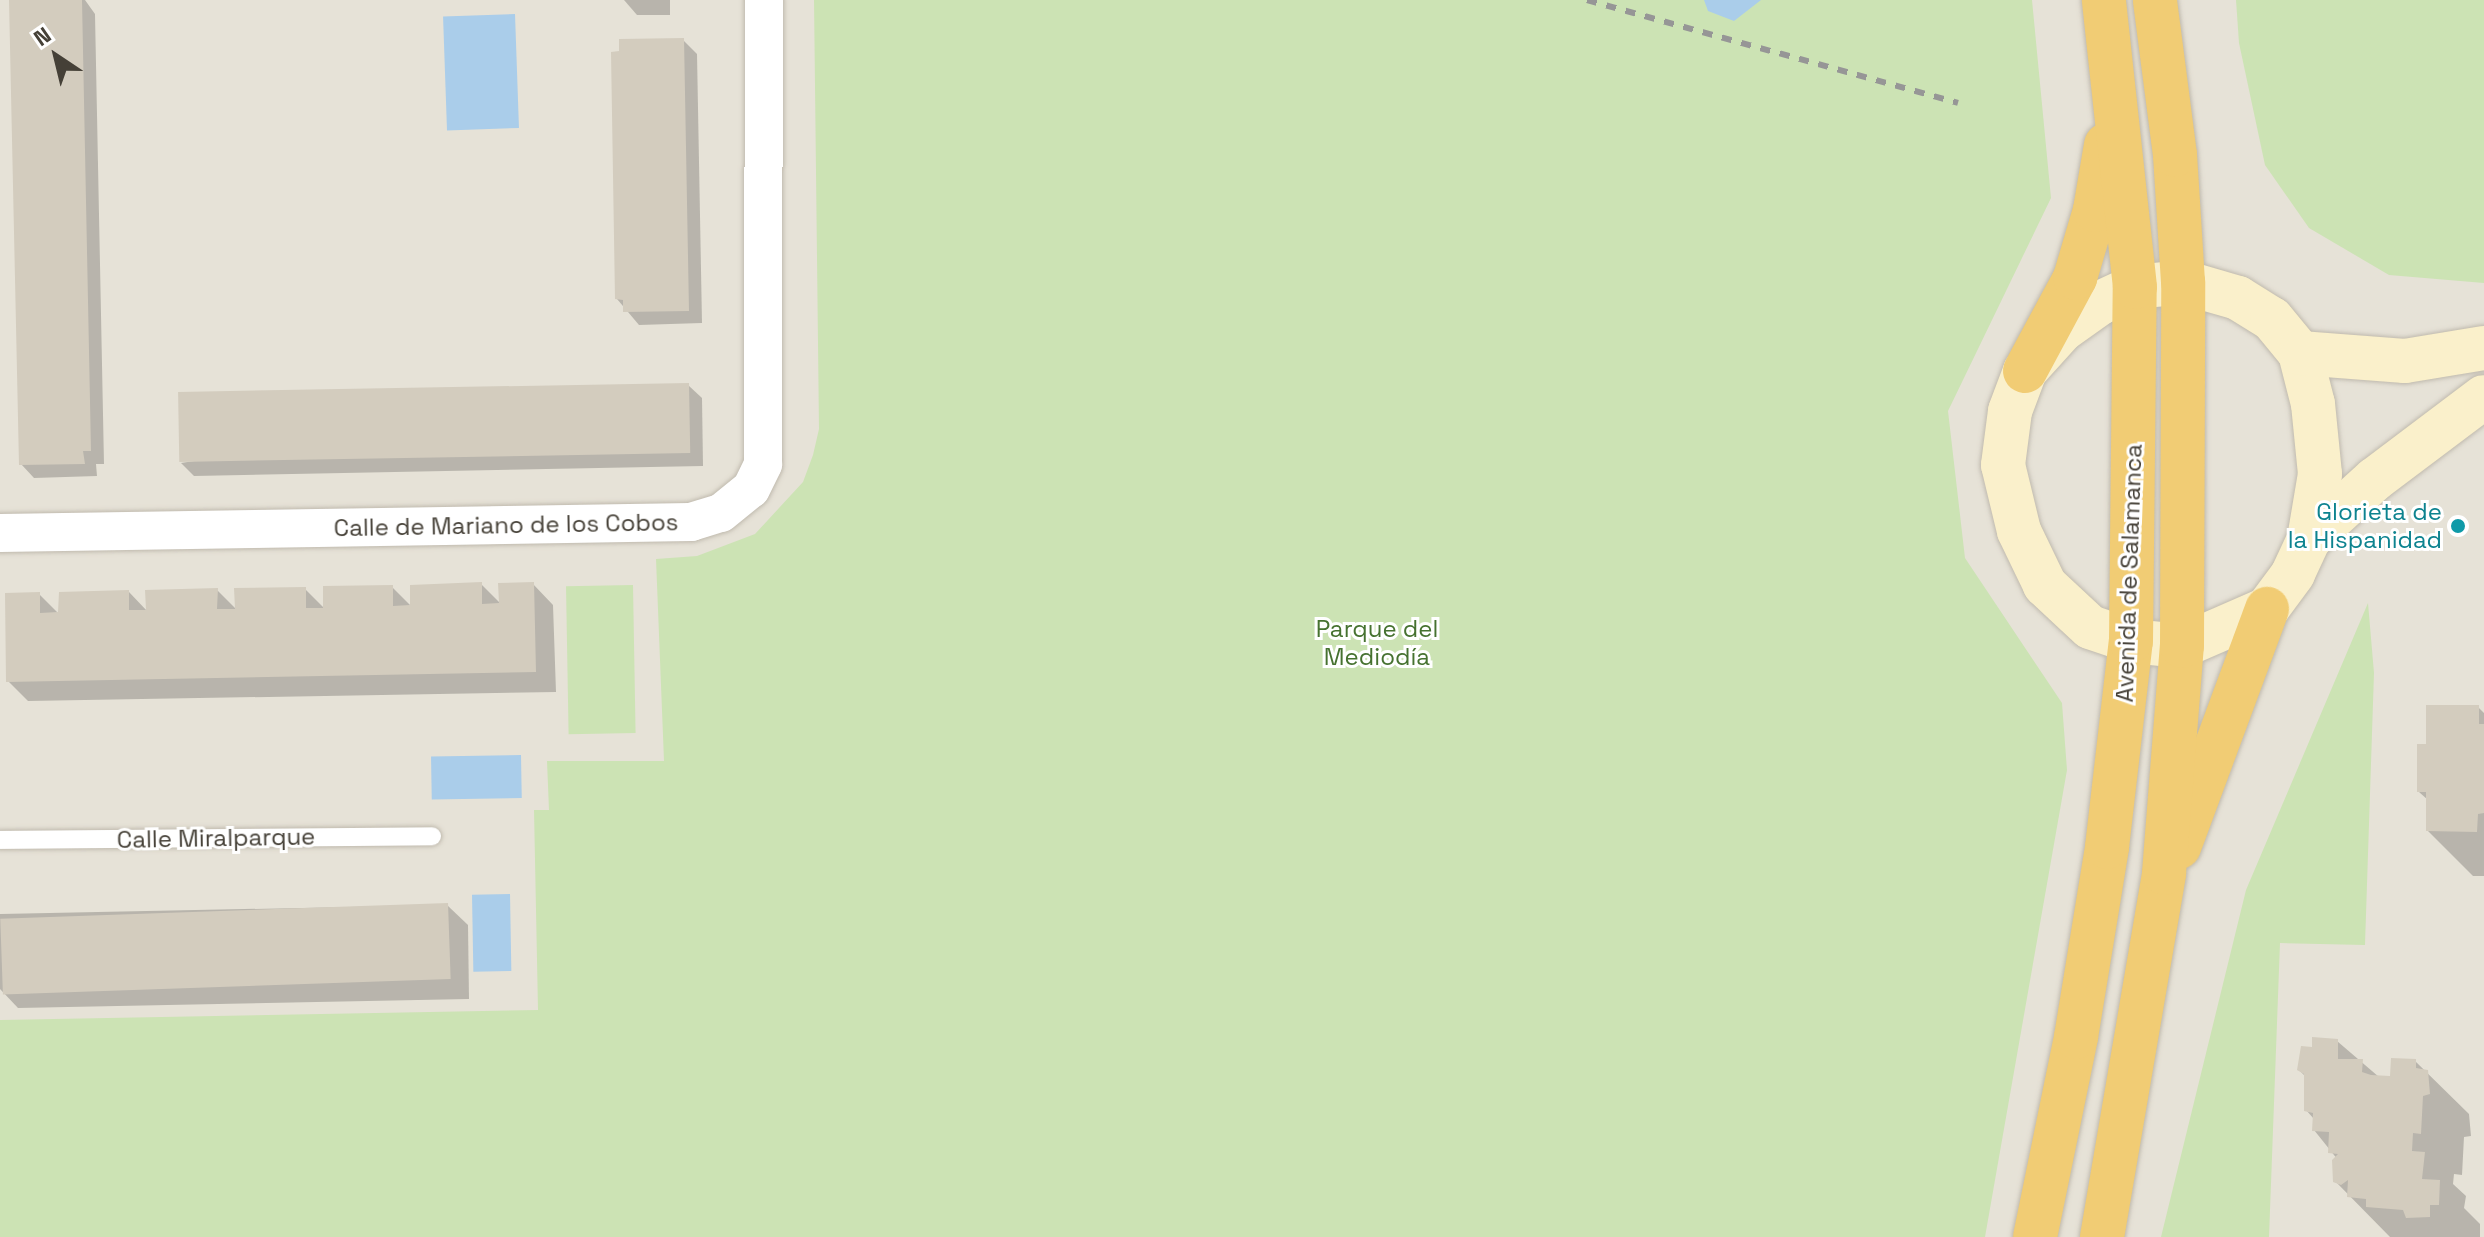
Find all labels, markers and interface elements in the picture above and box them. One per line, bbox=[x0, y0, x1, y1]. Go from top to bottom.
north arrow bbox=[16, 16, 96, 96]
text: N bbox=[28, 21, 56, 52]
street label: Avenida de Salamanca bbox=[2110, 443, 2148, 703]
place label: Glorieta de la Hispanidad bbox=[2288, 498, 2442, 554]
street label: Calle de Mariano de los Cobos bbox=[333, 508, 679, 542]
marker: Glorieta de la Hispanidad bbox=[2449, 517, 2467, 535]
park label: Parque del Mediodía bbox=[1316, 615, 1438, 671]
street label: Calle Miralparque bbox=[116, 822, 316, 854]

